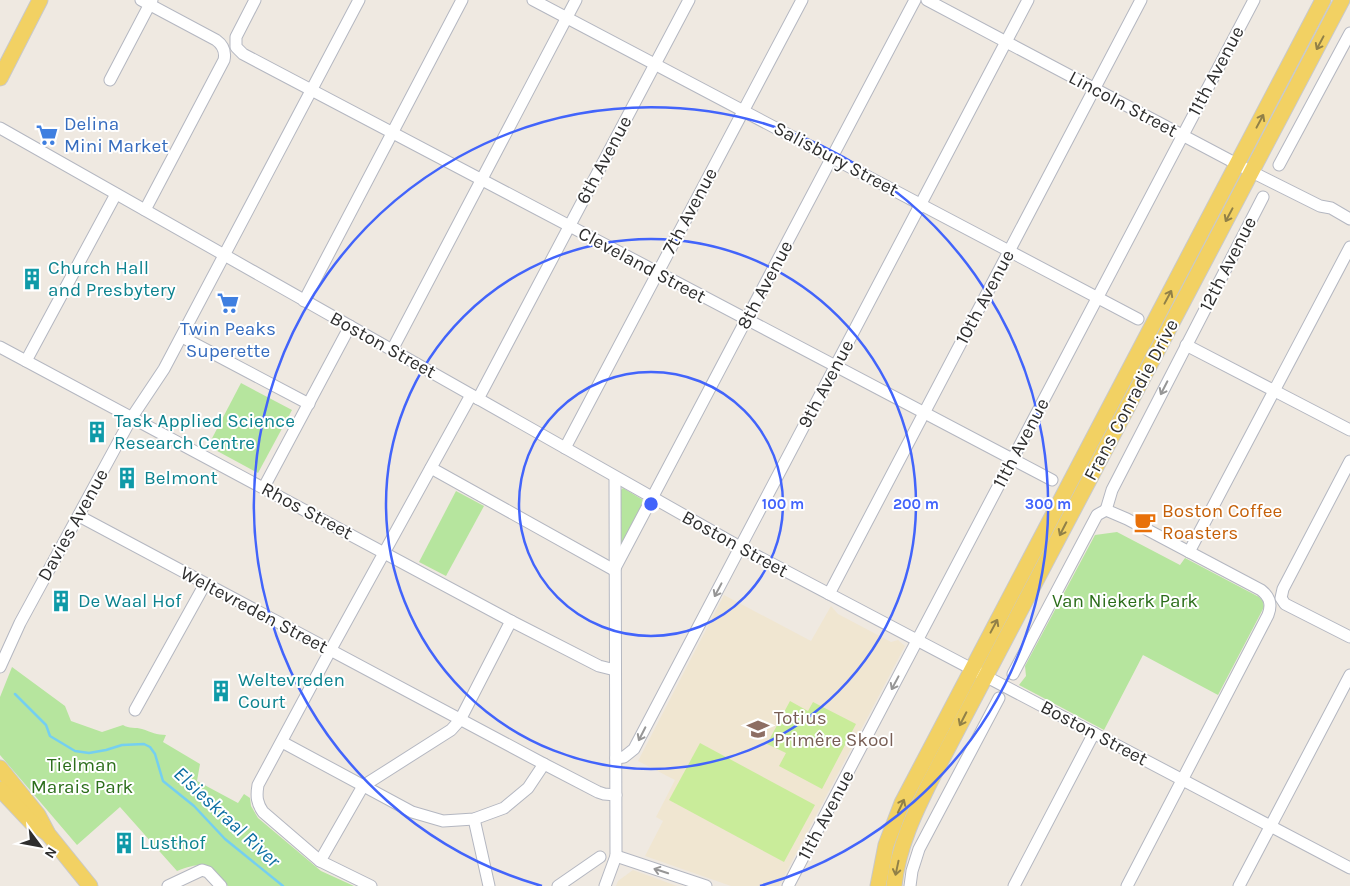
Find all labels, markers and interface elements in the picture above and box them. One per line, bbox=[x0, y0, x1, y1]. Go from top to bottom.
street label: 11th Avenue bbox=[1183, 22, 1249, 120]
one-way arrow bbox=[1315, 35, 1324, 50]
street label: Lincoln Street bbox=[1065, 66, 1181, 142]
street label: 6th Avenue bbox=[572, 112, 636, 208]
place label: Delina Mini Market bbox=[64, 113, 168, 157]
one-way arrow bbox=[1255, 113, 1265, 128]
street label: Salisbury Street bbox=[770, 117, 902, 201]
supermarket icon: Delina Mini Market bbox=[34, 122, 60, 148]
street label: 7th Avenue bbox=[658, 164, 722, 258]
one-way arrow bbox=[1224, 207, 1234, 222]
street label: 12th Avenue bbox=[1195, 213, 1261, 315]
street label: Cleveland Street bbox=[574, 222, 710, 308]
street label: 8th Avenue bbox=[732, 237, 798, 333]
street label: 10th Avenue bbox=[951, 246, 1019, 348]
place label: Church Hall and Presbytery bbox=[48, 257, 176, 301]
building icon: Church Hall and Presbytery bbox=[19, 266, 45, 292]
one-way arrow bbox=[1163, 289, 1173, 304]
supermarket icon: Twin Peaks Superette bbox=[215, 290, 241, 316]
street label: Boston Street bbox=[326, 307, 440, 383]
street label: Frans Conradie Drive bbox=[1079, 316, 1183, 484]
place label: Twin Peaks Superette bbox=[180, 318, 276, 362]
street label: 9th Avenue bbox=[794, 336, 858, 432]
one-way arrow bbox=[1159, 380, 1168, 395]
street label: 11th Avenue bbox=[988, 394, 1054, 492]
place label: Task Applied Science Research Centre bbox=[114, 410, 295, 454]
building icon: Task Applied Science Research Centre bbox=[84, 419, 110, 445]
street label: Davies Avenue bbox=[33, 465, 113, 585]
building icon: Belmont bbox=[114, 465, 140, 491]
place label: Belmont bbox=[144, 467, 218, 489]
street label: Rhos Street bbox=[258, 478, 356, 544]
centre of rings bbox=[642, 495, 660, 513]
text: 100 m bbox=[762, 495, 804, 513]
text: 200 m bbox=[893, 495, 939, 513]
text: 300 m bbox=[1025, 495, 1071, 513]
place label: Boston Coffee Roasters bbox=[1162, 500, 1282, 544]
street label: Boston Street bbox=[678, 506, 792, 582]
cafe icon: Boston Coffee Roasters bbox=[1132, 509, 1158, 535]
one-way arrow bbox=[1058, 521, 1068, 536]
street label: Weltevreden Street bbox=[177, 562, 331, 658]
one-way arrow bbox=[712, 583, 722, 597]
building icon: De Waal Hof bbox=[48, 588, 74, 614]
place label: De Waal Hof bbox=[78, 590, 182, 612]
park label: Van Niekerk Park bbox=[1052, 590, 1198, 612]
one-way arrow bbox=[990, 619, 1000, 634]
place label: Weltevreden Court bbox=[238, 669, 345, 713]
one-way arrow bbox=[890, 676, 900, 691]
building icon: Weltevreden Court bbox=[208, 678, 234, 704]
street label: Boston Street bbox=[1037, 696, 1151, 770]
place label: Totius Primêre Skool bbox=[774, 707, 894, 751]
one-way arrow bbox=[958, 712, 968, 727]
school or university icon: Totius Primêre Skool bbox=[745, 716, 771, 742]
one-way arrow bbox=[637, 727, 647, 742]
park label: Tielman Marais Park bbox=[31, 754, 134, 798]
water label: Elsieskraal River bbox=[169, 762, 286, 873]
street label: 11th Avenue bbox=[793, 766, 859, 864]
one-way arrow bbox=[897, 799, 906, 814]
north arrow bbox=[15, 821, 65, 871]
building icon: Lusthof bbox=[111, 830, 137, 856]
place label: Lusthof bbox=[140, 832, 206, 854]
text: N bbox=[41, 844, 60, 861]
one-way arrow bbox=[892, 859, 902, 875]
one-way arrow bbox=[654, 866, 669, 875]

